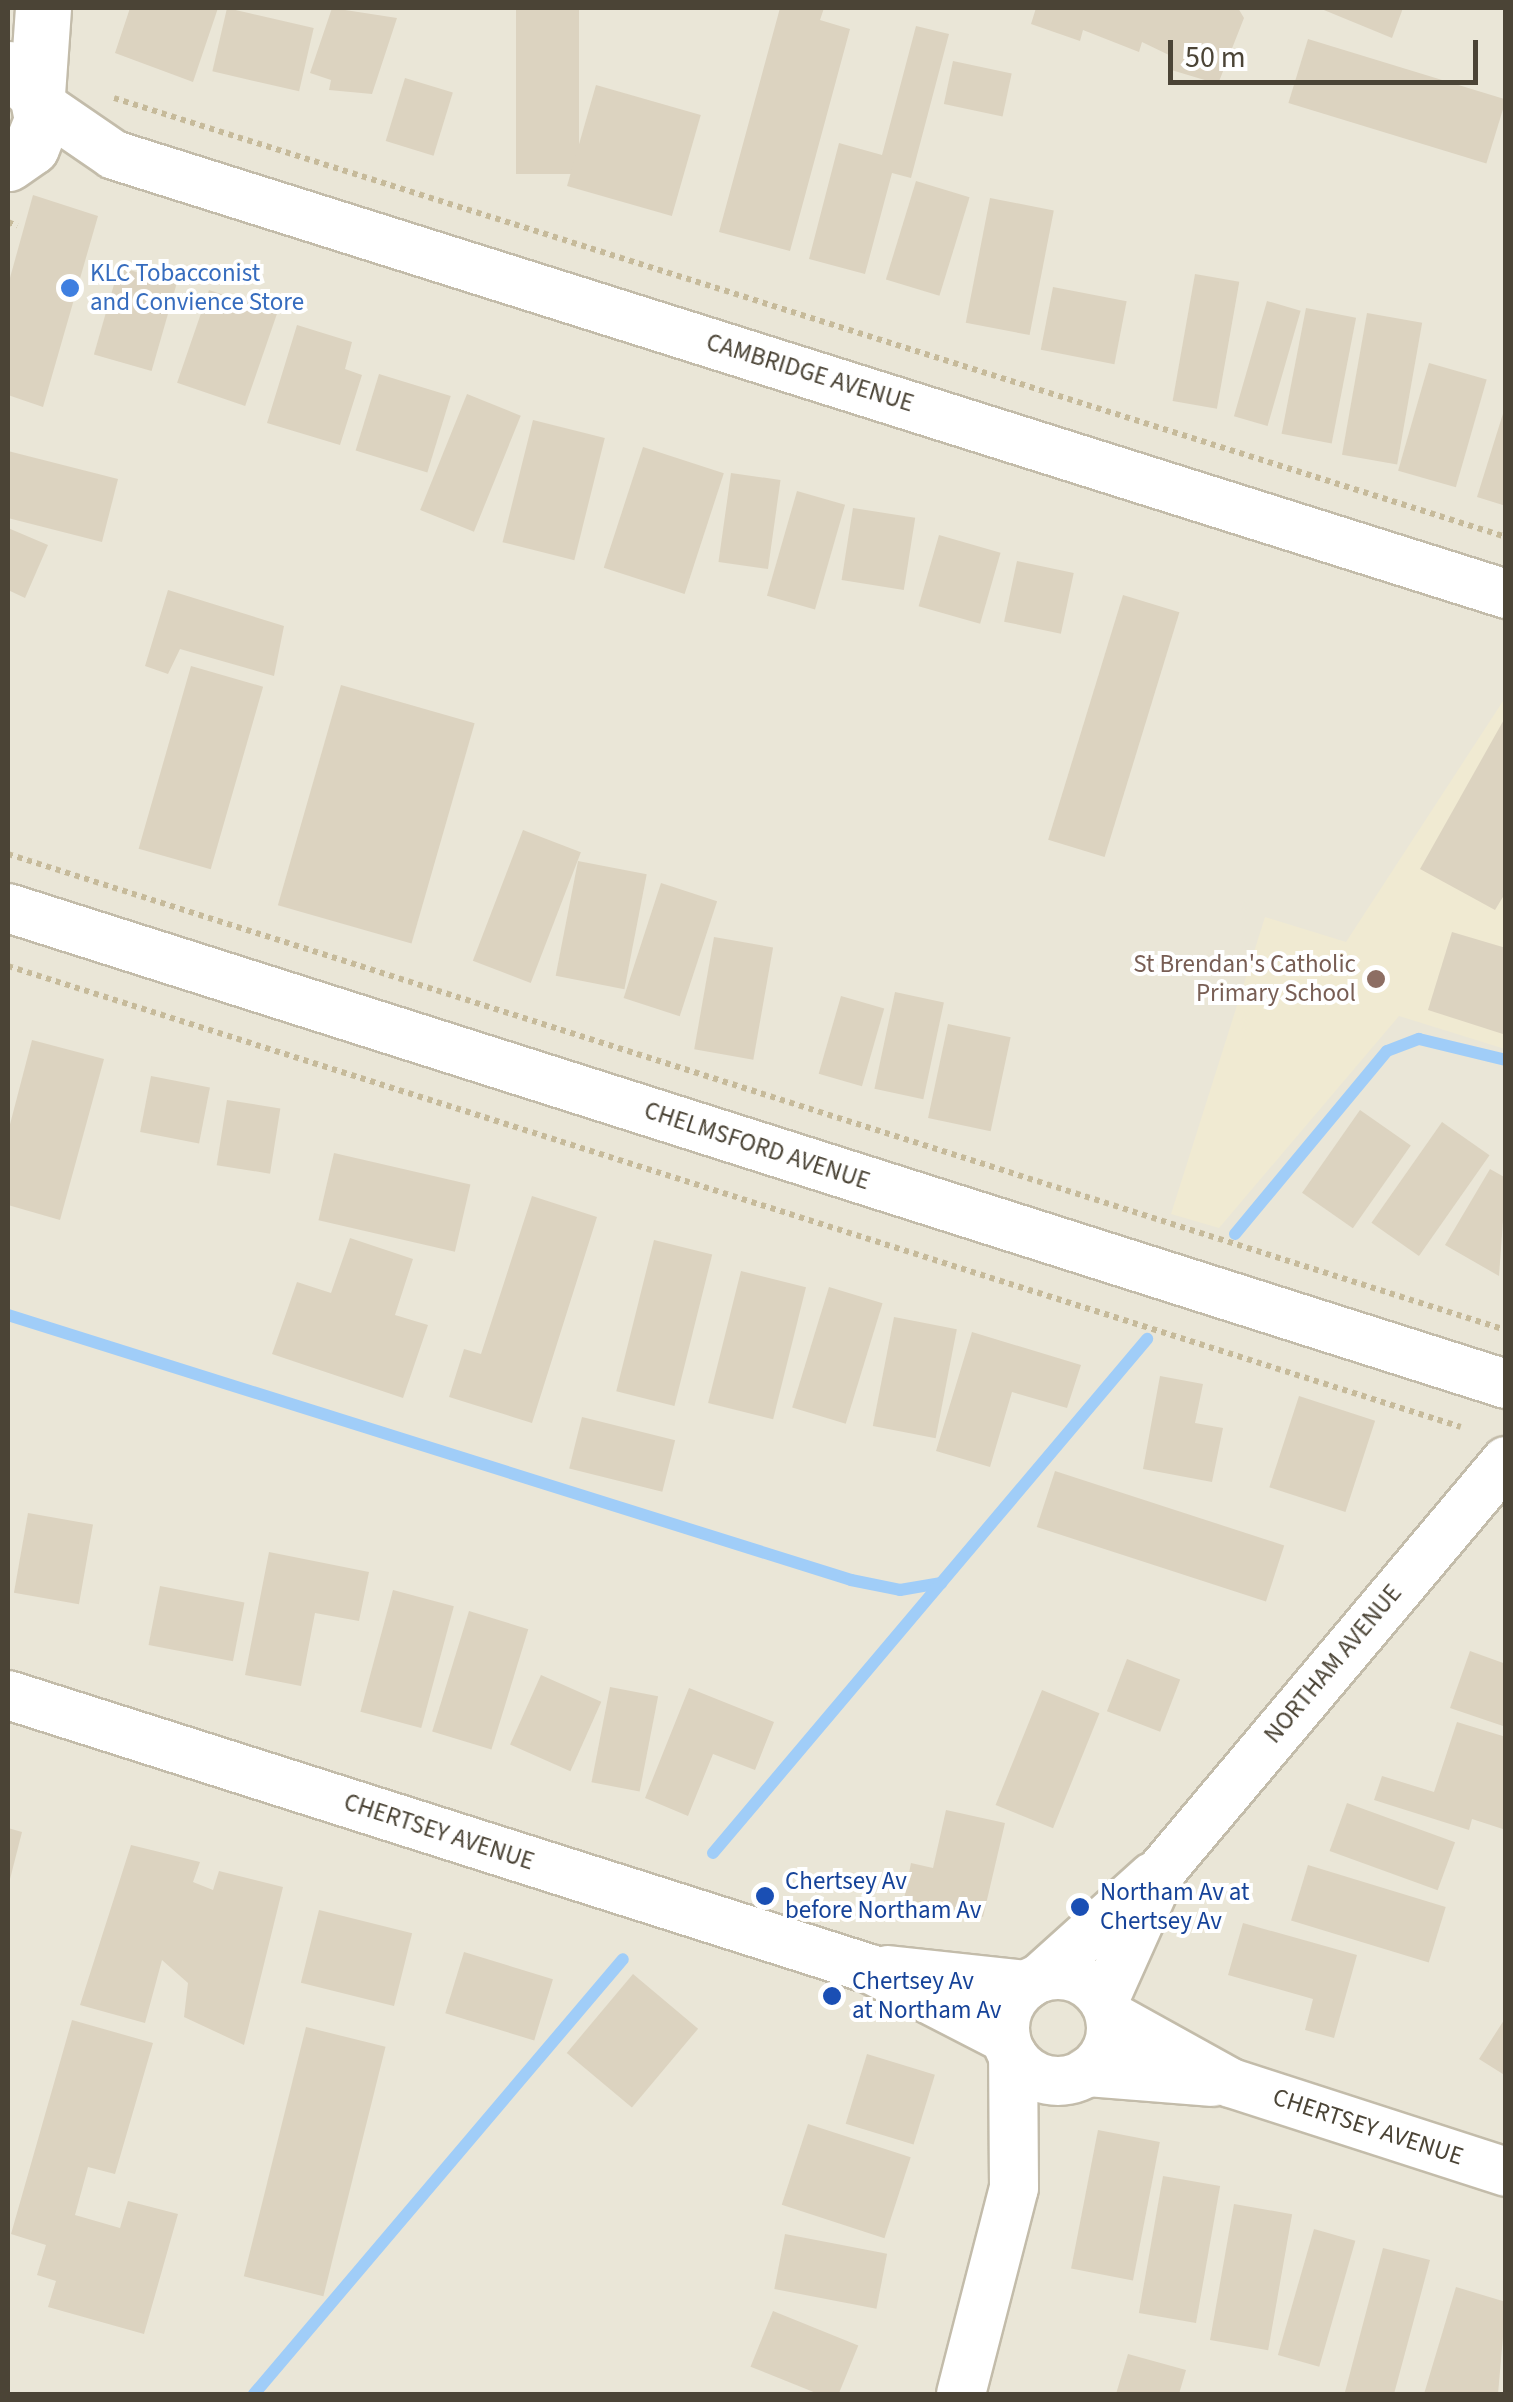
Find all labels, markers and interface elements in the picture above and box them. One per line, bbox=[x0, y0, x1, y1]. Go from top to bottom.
scale bar bbox=[1173, 20, 1483, 82]
text: 50 m bbox=[1185, 36, 1246, 79]
place label: KLC Tobacconist and Convience Store bbox=[90, 259, 304, 318]
marker: KLC Tobacconist and Convience Store bbox=[59, 277, 81, 299]
street label: CAMBRIDGE AVENUE bbox=[703, 327, 917, 419]
place label: St Brendan's Catholic Primary School bbox=[1133, 950, 1356, 1009]
marker: St Brendan's Catholic Primary School bbox=[1365, 968, 1387, 990]
street label: CHELMSFORD AVENUE bbox=[640, 1095, 874, 1197]
street label: NORTHAM AVENUE bbox=[1258, 1579, 1408, 1749]
street label: CHERTSEY AVENUE bbox=[340, 1787, 538, 1877]
place label: Chertsey Av before Northam Av bbox=[785, 1867, 981, 1926]
place label: Northam Av at Chertsey Av bbox=[1100, 1878, 1250, 1937]
marker: Chertsey Av before Northam Av bbox=[754, 1885, 776, 1907]
marker: Northam Av at Chertsey Av bbox=[1069, 1896, 1091, 1918]
place label: Chertsey Av at Northam Av bbox=[852, 1967, 1002, 2026]
marker: Chertsey Av at Northam Av bbox=[821, 1985, 843, 2007]
street label: CHERTSEY AVENUE bbox=[1269, 2082, 1467, 2172]

